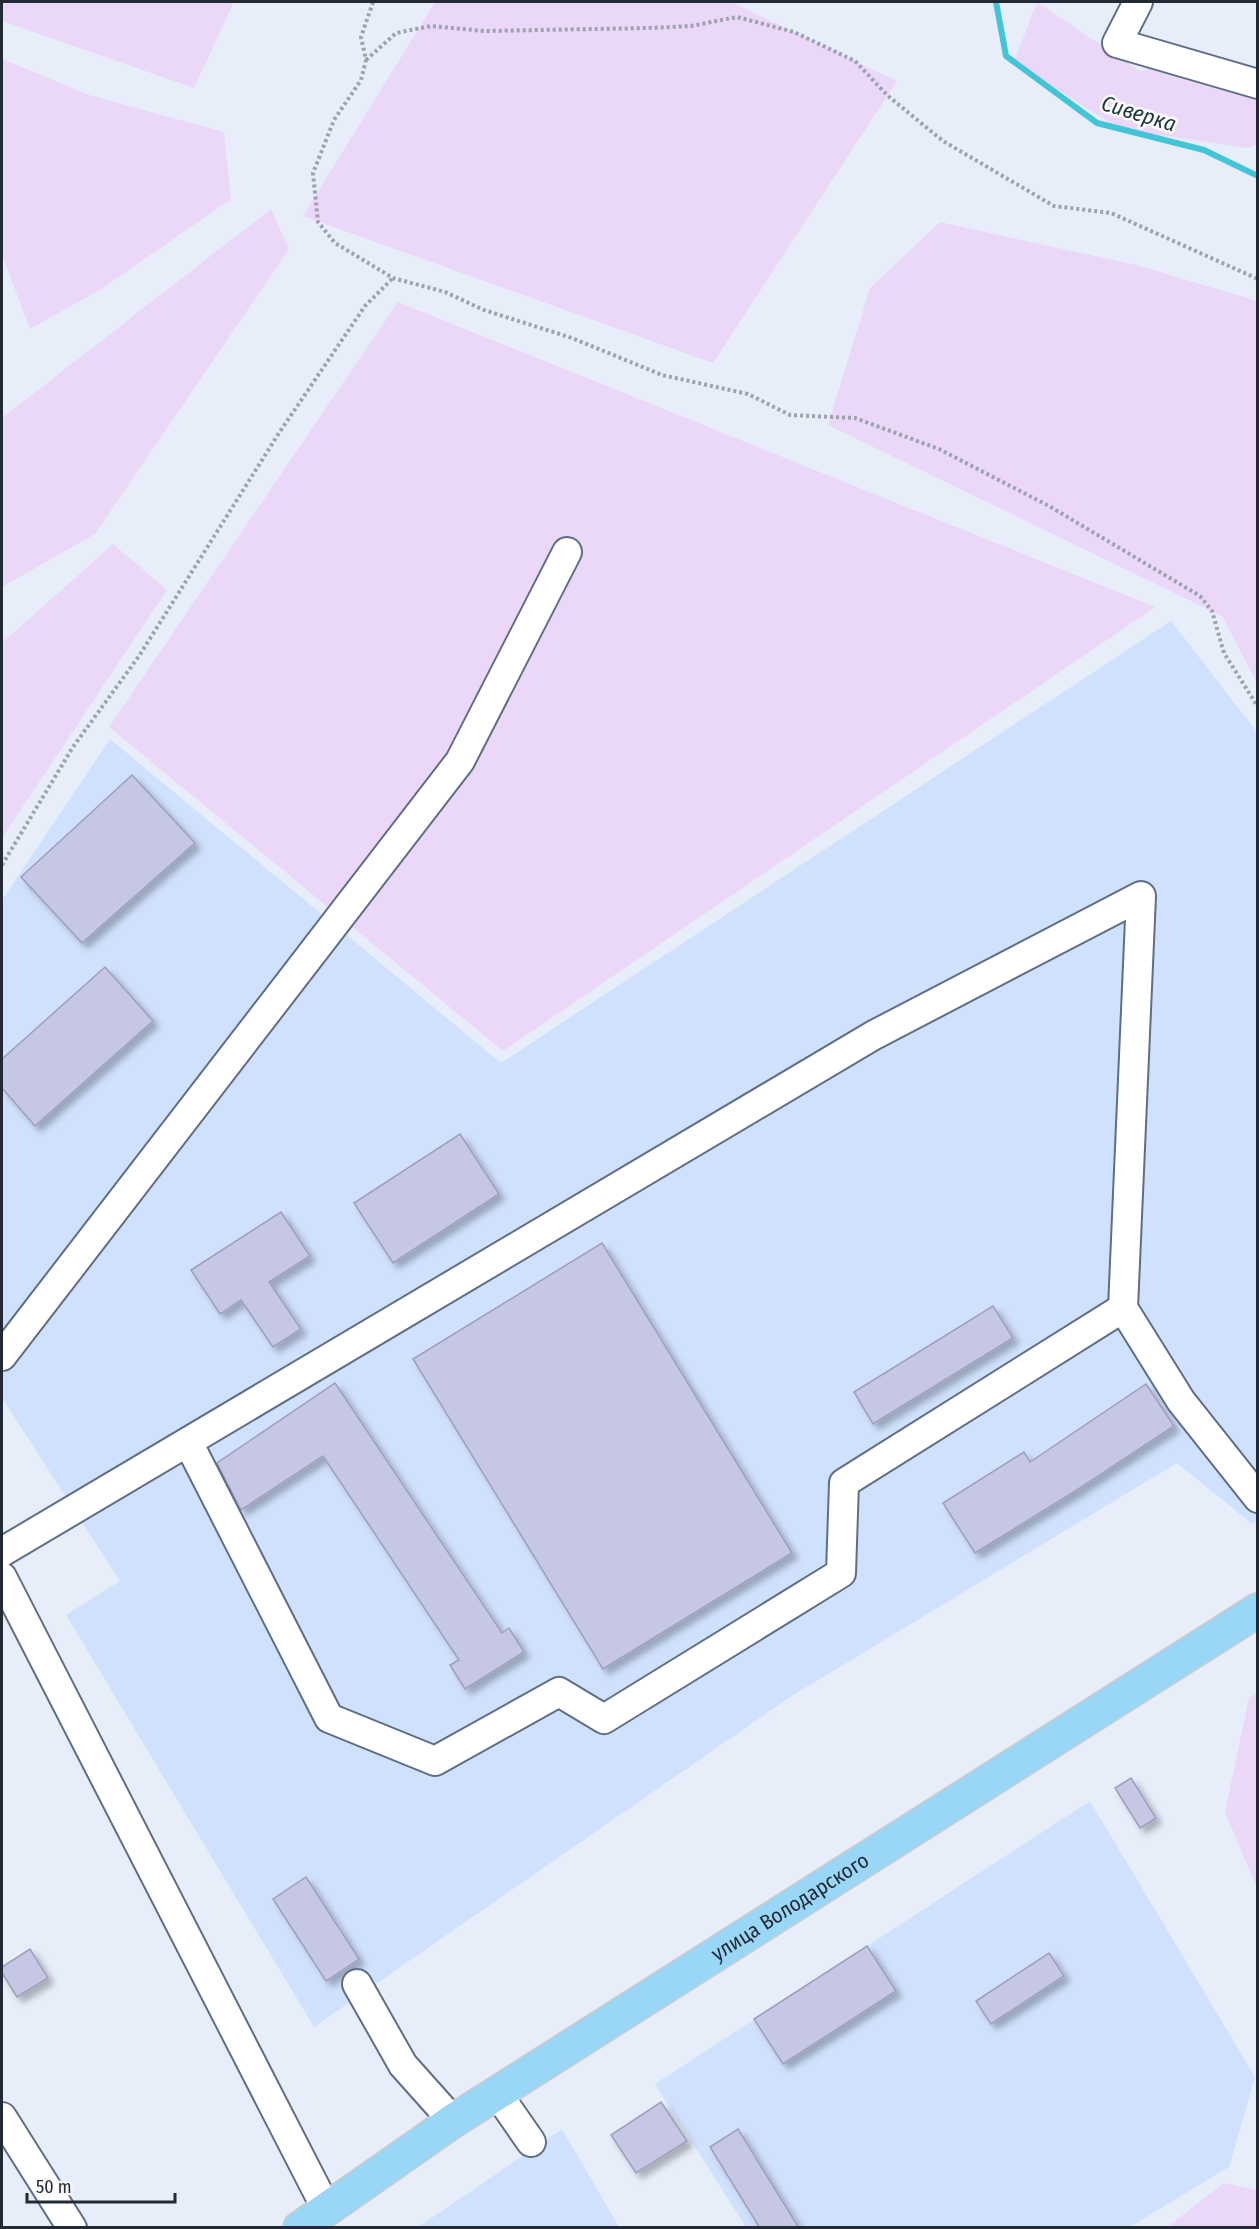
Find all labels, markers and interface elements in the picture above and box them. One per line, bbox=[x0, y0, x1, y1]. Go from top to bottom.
water label: Сиверка bbox=[1098, 89, 1179, 138]
street label: улица Володарского bbox=[706, 1847, 874, 1967]
scale bar bbox=[27, 2166, 176, 2204]
text: 50 m bbox=[36, 2176, 72, 2198]

